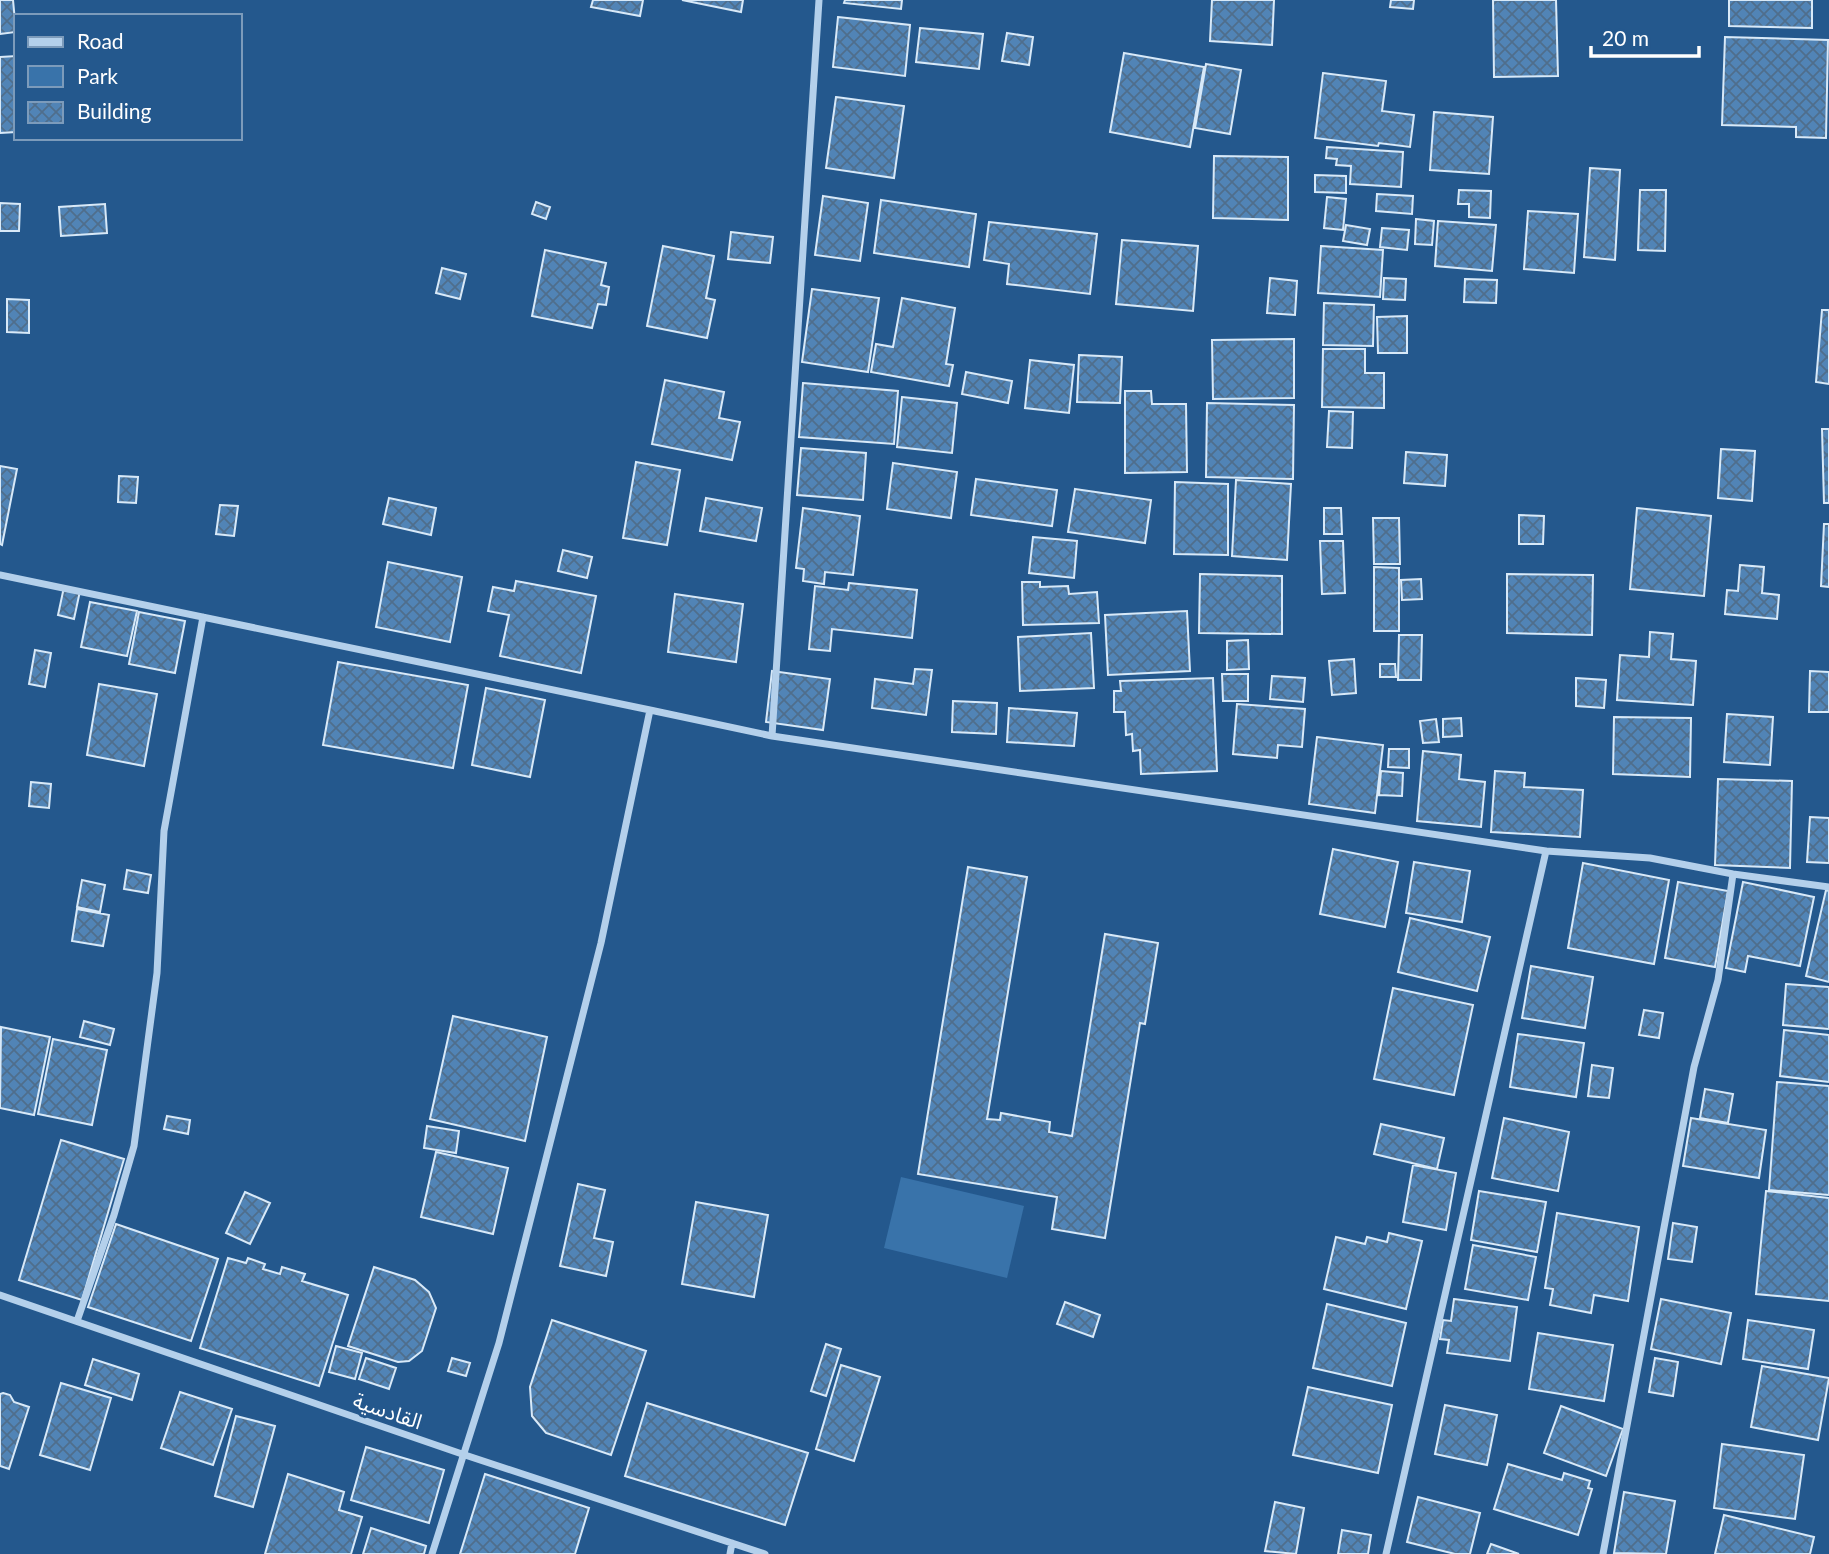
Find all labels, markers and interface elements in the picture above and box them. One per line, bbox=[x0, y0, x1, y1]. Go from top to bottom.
legend bbox=[14, 14, 242, 140]
scale bar bbox=[1591, 14, 1700, 58]
text: 20 m bbox=[1602, 25, 1649, 50]
text: Road bbox=[77, 28, 124, 53]
text: Park bbox=[77, 63, 118, 88]
text: Building bbox=[77, 98, 152, 123]
street label: القادسية bbox=[350, 1387, 426, 1434]

